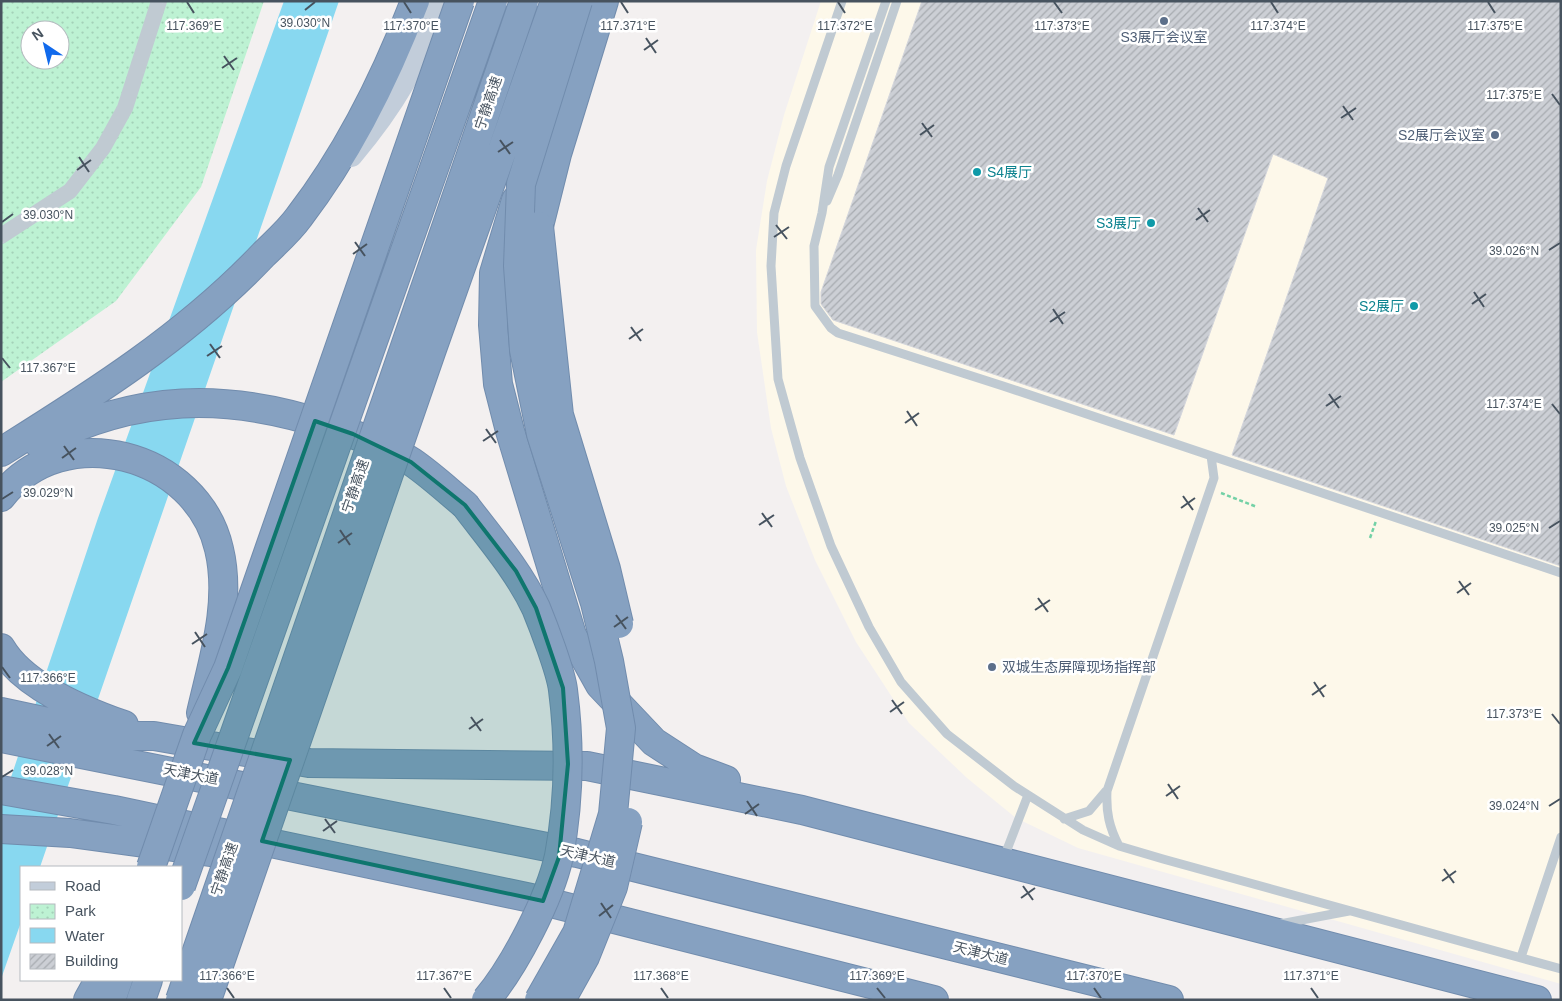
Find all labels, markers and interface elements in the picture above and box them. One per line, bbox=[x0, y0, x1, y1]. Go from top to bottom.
marker: S3展厅会议室 bbox=[1158, 15, 1170, 27]
text: 39.030°N bbox=[280, 16, 330, 30]
text: 117.369°E bbox=[166, 19, 222, 33]
text: 117.370°E bbox=[383, 19, 439, 33]
text: 117.371°E bbox=[600, 19, 656, 33]
text: 117.372°E bbox=[817, 19, 873, 33]
text: 117.373°E bbox=[1034, 19, 1090, 33]
text: 117.374°E bbox=[1250, 19, 1306, 33]
text: 117.375°E bbox=[1467, 19, 1523, 33]
north arrow bbox=[20, 20, 70, 70]
text: N bbox=[29, 25, 46, 44]
place label: S3展厅会议室 bbox=[1120, 29, 1208, 45]
street label: 宁静高速 bbox=[471, 74, 505, 132]
text: 117.375°E bbox=[1486, 88, 1542, 102]
place label: S2展厅会议室 bbox=[1398, 127, 1485, 143]
marker: S2展厅会议室 bbox=[1489, 129, 1501, 141]
place label: S4展厅 bbox=[987, 164, 1032, 180]
marker: S4展厅 bbox=[971, 166, 983, 178]
text: 39.030°N bbox=[23, 208, 73, 222]
place label: S3展厅 bbox=[1096, 215, 1141, 231]
marker: S3展厅 bbox=[1145, 217, 1157, 229]
text: 39.026°N bbox=[1489, 244, 1539, 258]
place label: S2展厅 bbox=[1359, 298, 1404, 314]
marker: S2展厅 bbox=[1408, 300, 1420, 312]
text: 117.367°E bbox=[20, 361, 76, 375]
text: 117.374°E bbox=[1486, 397, 1542, 411]
street label: 宁静高速 bbox=[338, 457, 372, 515]
text: 39.029°N bbox=[23, 486, 73, 500]
text: 39.025°N bbox=[1489, 521, 1539, 535]
place label: 双城生态屏障现场指挥部 bbox=[1002, 659, 1156, 675]
marker: 双城生态屏障现场指挥部 bbox=[986, 661, 998, 673]
text: 117.366°E bbox=[20, 671, 76, 685]
text: 117.373°E bbox=[1486, 707, 1542, 721]
street label: 天津大道 bbox=[162, 761, 220, 787]
text: 39.028°N bbox=[23, 764, 73, 778]
text: 39.024°N bbox=[1489, 799, 1539, 813]
street label: 宁静高速 bbox=[207, 840, 241, 898]
street label: 天津大道 bbox=[559, 842, 617, 870]
legend bbox=[20, 866, 182, 981]
text: Road bbox=[65, 877, 101, 894]
text: Park bbox=[65, 902, 96, 919]
text: Water bbox=[65, 927, 104, 944]
street label: 天津大道 bbox=[952, 938, 1010, 968]
text: Building bbox=[65, 952, 118, 969]
text: 117.366°E bbox=[199, 969, 255, 983]
text: 117.367°E bbox=[416, 969, 472, 983]
text: 117.368°E bbox=[633, 969, 689, 983]
text: 117.369°E bbox=[849, 969, 905, 983]
text: 117.370°E bbox=[1066, 969, 1122, 983]
text: 117.371°E bbox=[1283, 969, 1339, 983]

